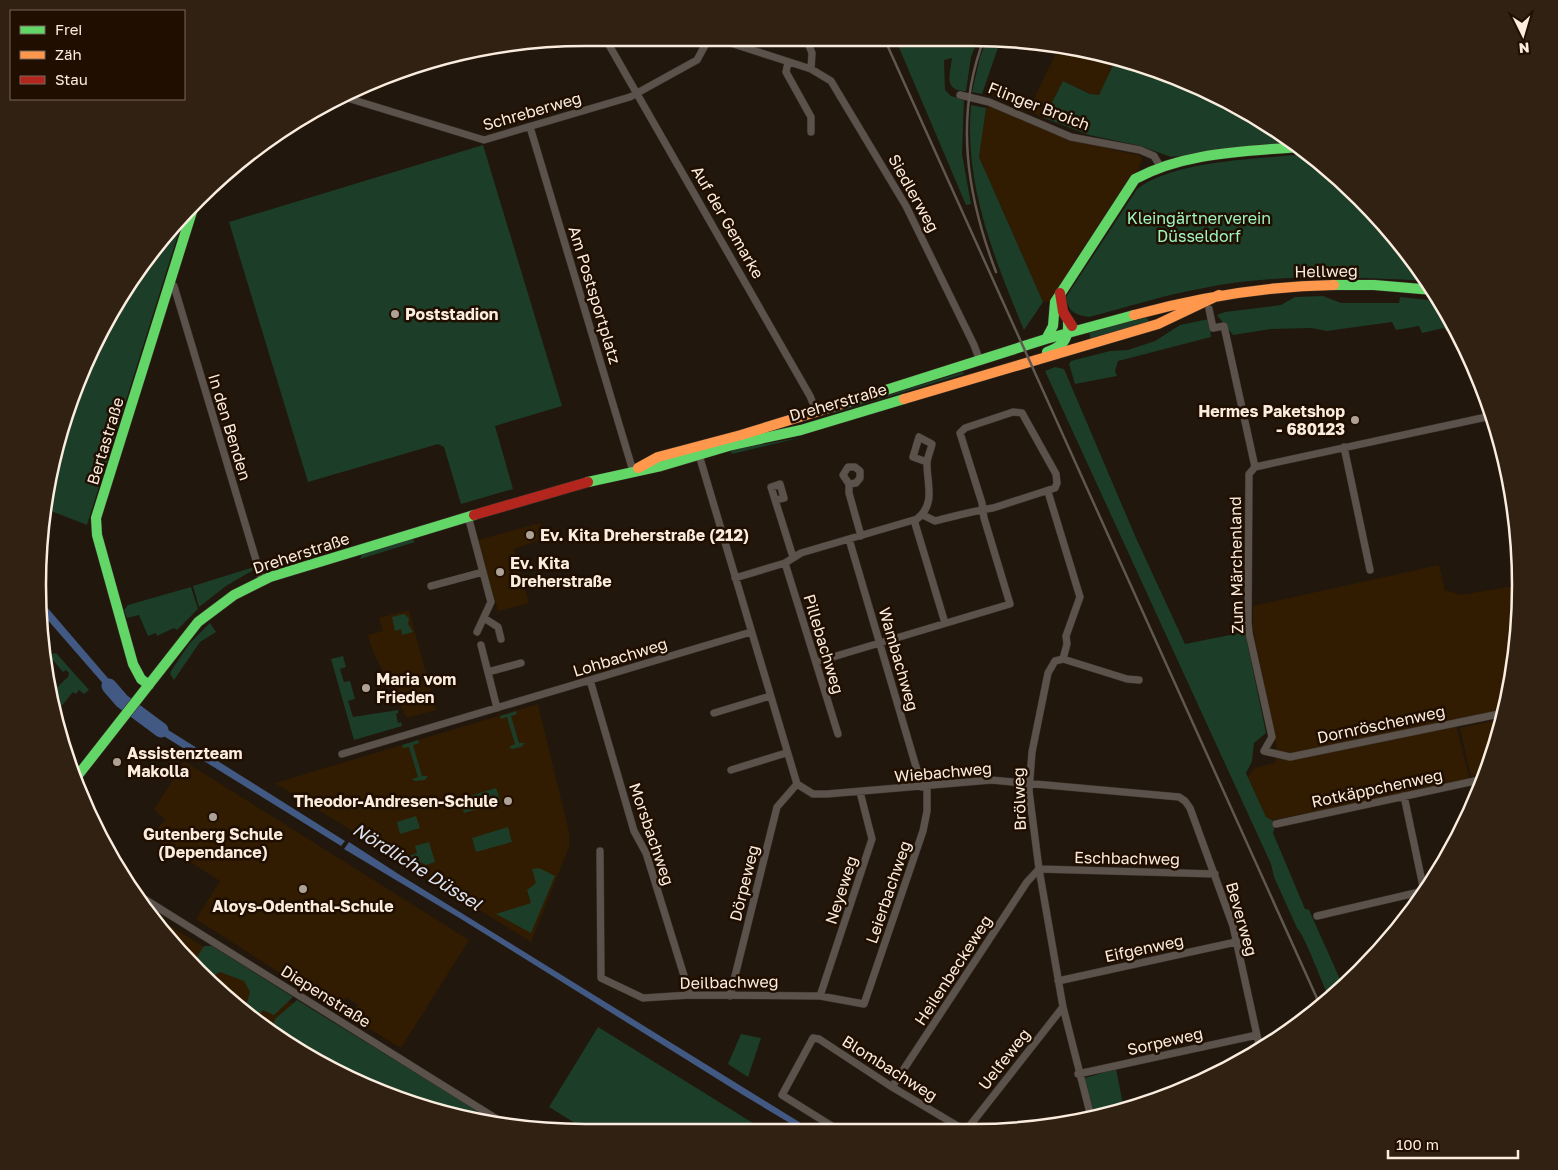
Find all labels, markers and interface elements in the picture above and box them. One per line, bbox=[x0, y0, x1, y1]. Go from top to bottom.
legend bbox=[10, 10, 185, 100]
north arrow bbox=[1498, 10, 1548, 60]
text: Frei bbox=[55, 20, 82, 38]
text: N bbox=[1518, 40, 1530, 57]
text: Zäh bbox=[55, 45, 82, 63]
text: Stau bbox=[55, 70, 88, 88]
street label: Flinger Broich bbox=[985, 77, 1093, 135]
street label: Schreberweg bbox=[480, 87, 584, 135]
street label: Siedlerweg bbox=[884, 150, 944, 236]
street label: Auf der Gemarke bbox=[688, 162, 768, 282]
park label: Kleingärtnerverein Düsseldorf bbox=[1127, 208, 1271, 246]
street label: Am Postsportplatz bbox=[564, 224, 626, 366]
street label: Hellweg bbox=[1294, 260, 1358, 282]
place label: Poststadion bbox=[405, 304, 499, 324]
marker: Poststadion bbox=[389, 308, 401, 320]
street label: In den Benden bbox=[204, 371, 256, 483]
street label: Dreherstraße bbox=[787, 379, 889, 425]
street label: Bertastraße bbox=[82, 395, 128, 487]
place label: Hermes Paketshop - 680123 bbox=[1198, 401, 1345, 439]
marker: Hermes Paketshop - 680123 bbox=[1349, 414, 1361, 426]
street label: Zum Märchenland bbox=[1225, 496, 1247, 634]
place label: Ev. Kita Dreherstraße (212) bbox=[540, 525, 749, 545]
street label: Dreherstraße bbox=[250, 528, 352, 578]
marker: Ev. Kita Dreherstraße (212) bbox=[524, 529, 536, 541]
place label: Ev. Kita Dreherstraße bbox=[510, 553, 612, 591]
marker: Ev. Kita Dreherstraße bbox=[494, 566, 506, 578]
street label: Pillebachweg bbox=[799, 592, 849, 696]
street label: Wambachweg bbox=[875, 605, 923, 713]
street label: Lohbachweg bbox=[570, 633, 670, 681]
place label: Maria vom Frieden bbox=[376, 669, 456, 707]
marker: Maria vom Frieden bbox=[360, 682, 372, 694]
street label: Dornröschenweg bbox=[1315, 701, 1447, 747]
place label: Assistenzteam Makolla bbox=[127, 743, 243, 781]
marker: Assistenzteam Makolla bbox=[111, 756, 123, 768]
street label: Wiebachweg bbox=[893, 758, 993, 786]
street label: Rotkäppchenweg bbox=[1309, 764, 1445, 812]
street label: Brölweg bbox=[1008, 767, 1030, 831]
street label: Morsbachweg bbox=[625, 780, 679, 888]
place label: Theodor-Andresen-Schule bbox=[294, 791, 498, 811]
marker: Theodor-Andresen-Schule bbox=[502, 795, 514, 807]
marker: Gutenberg Schule (Dependance) bbox=[207, 811, 219, 823]
water label: Nördliche Düssel bbox=[349, 818, 487, 915]
place label: Gutenberg Schule (Dependance) bbox=[143, 824, 283, 862]
street label: Leierbachweg bbox=[861, 838, 915, 946]
street label: Dörpeweg bbox=[725, 843, 763, 923]
street label: Eschbachweg bbox=[1074, 847, 1180, 869]
street label: Neyeweg bbox=[821, 853, 861, 927]
street label: Beverweg bbox=[1222, 880, 1262, 958]
marker: Aloys-Odenthal-Schule bbox=[297, 883, 309, 895]
place label: Aloys-Odenthal-Schule bbox=[212, 896, 394, 916]
street label: Heilenbeckeweg bbox=[910, 911, 996, 1029]
street label: Eifgenweg bbox=[1103, 930, 1185, 966]
street label: Diepenstraße bbox=[277, 960, 375, 1032]
street label: Deilbachweg bbox=[679, 971, 779, 993]
street label: Sorpeweg bbox=[1125, 1023, 1205, 1059]
street label: Uelfeweg bbox=[974, 1024, 1034, 1094]
street label: Blombachweg bbox=[839, 1031, 941, 1105]
scale bar bbox=[1388, 1128, 1518, 1160]
text: 100 m bbox=[1396, 1135, 1439, 1153]

